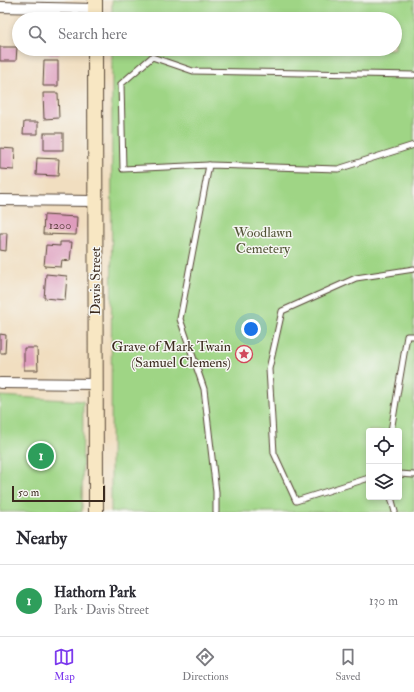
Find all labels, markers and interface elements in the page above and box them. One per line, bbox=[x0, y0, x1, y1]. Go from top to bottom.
search box bbox=[12, 12, 402, 56]
icon: search bbox=[26, 23, 48, 45]
text: Search here bbox=[58, 25, 127, 44]
house number: 1200 bbox=[49, 218, 71, 233]
park label: Woodlawn Cemetery bbox=[233, 224, 292, 258]
street label: Davis Street bbox=[87, 246, 104, 315]
your location bbox=[241, 319, 261, 339]
place label: Grave of Mark Twain (Samuel Clemens) bbox=[111, 338, 231, 371]
place icon: Grave of Mark Twain (Samuel Clemens) bbox=[234, 344, 254, 364]
map controls bbox=[366, 428, 402, 500]
button: locate bbox=[366, 428, 402, 464]
pin: 1 bbox=[28, 441, 54, 471]
button: layers bbox=[366, 464, 402, 500]
scale bar bbox=[12, 484, 105, 503]
text: 50 m bbox=[18, 486, 39, 499]
text: Nearby bbox=[16, 528, 67, 549]
text: Hathorn Park bbox=[54, 583, 136, 602]
text: 1 bbox=[27, 593, 31, 609]
text: 130 m bbox=[369, 593, 398, 609]
text: Park · Davis Street bbox=[54, 602, 149, 618]
tab: Map bbox=[53, 646, 75, 683]
tab: Directions bbox=[182, 646, 229, 683]
tab: Saved bbox=[335, 646, 361, 683]

